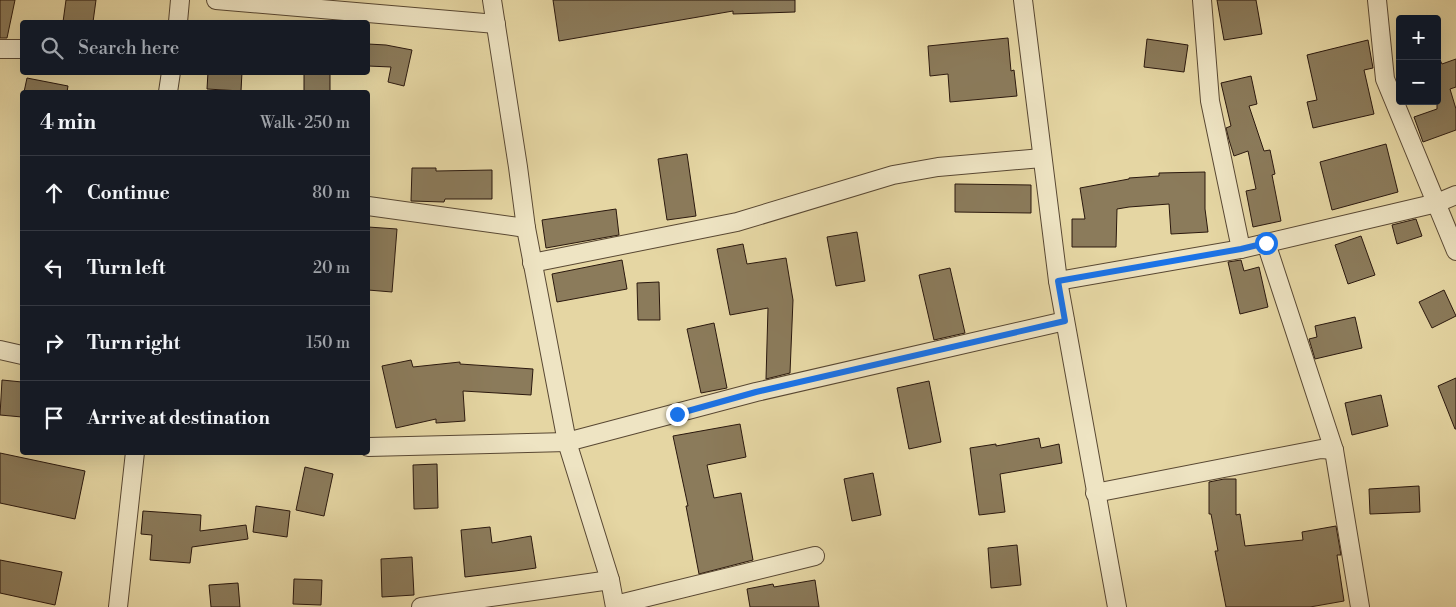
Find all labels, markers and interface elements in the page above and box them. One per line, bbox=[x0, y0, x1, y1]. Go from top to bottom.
map controls bbox=[1396, 15, 1441, 105]
button: + bbox=[1396, 15, 1441, 60]
search box bbox=[20, 20, 370, 75]
icon: search bbox=[38, 34, 66, 62]
text: Search here bbox=[78, 36, 179, 60]
button: − bbox=[1396, 60, 1441, 105]
text: 4 min bbox=[40, 110, 96, 136]
text: Walk · 250 m bbox=[260, 113, 350, 133]
icon: ahead bbox=[40, 179, 68, 207]
text: Continue bbox=[87, 181, 170, 205]
text: 80 m bbox=[312, 183, 350, 203]
route start bbox=[1255, 232, 1278, 255]
icon: left bbox=[40, 254, 68, 282]
text: Turn left bbox=[87, 256, 166, 280]
text: 20 m bbox=[313, 258, 350, 278]
icon: right bbox=[40, 329, 68, 357]
text: Turn right bbox=[87, 331, 180, 355]
text: 150 m bbox=[306, 333, 350, 353]
route end bbox=[666, 403, 689, 426]
icon: arrive bbox=[40, 404, 68, 432]
text: Arrive at destination bbox=[87, 406, 270, 430]

